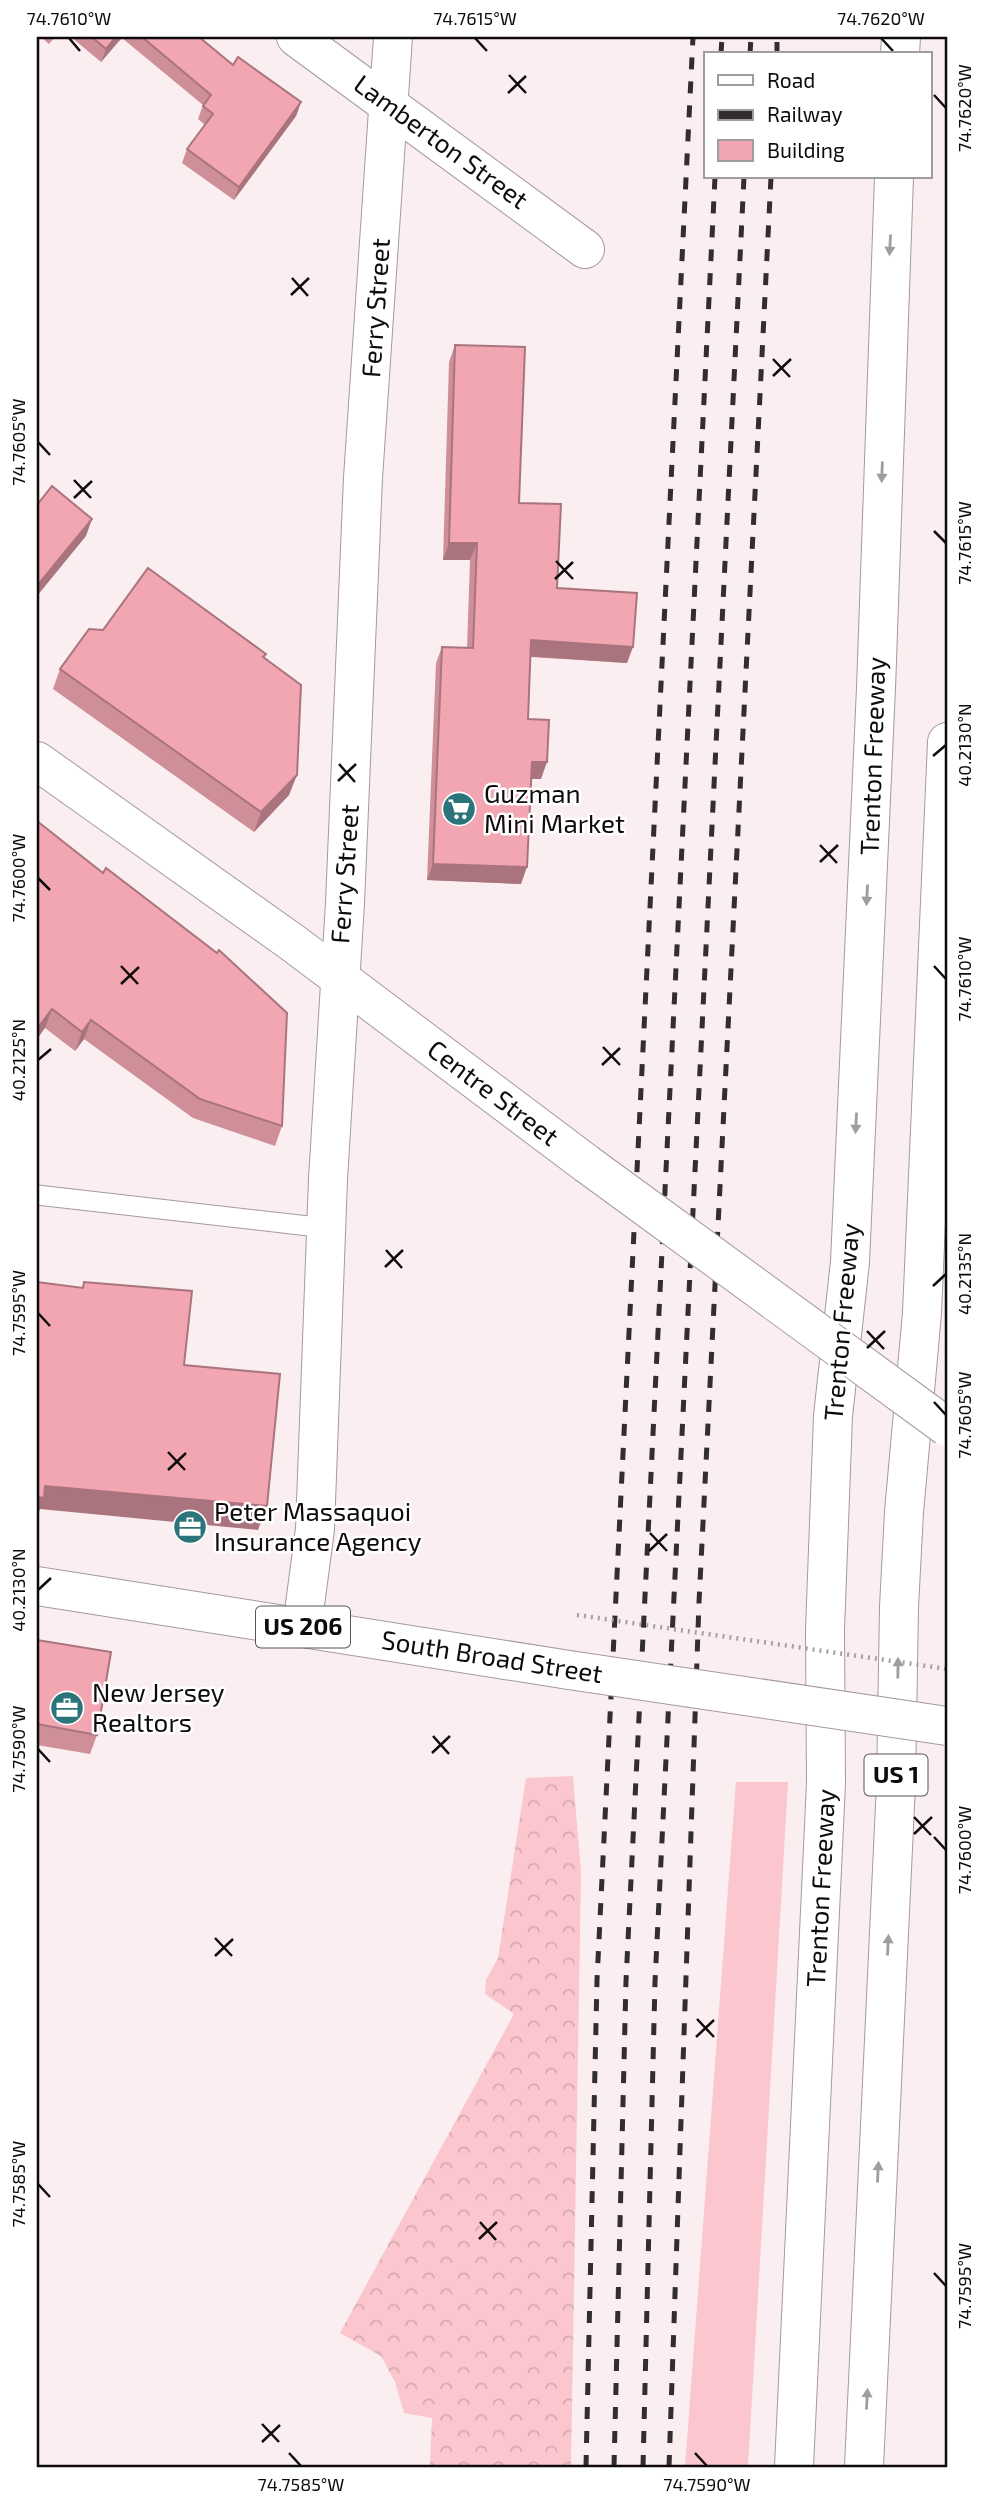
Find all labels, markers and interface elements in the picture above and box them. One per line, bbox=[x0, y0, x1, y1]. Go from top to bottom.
text: 74.7610°W bbox=[27, 7, 111, 29]
text: 74.7615°W bbox=[433, 7, 517, 29]
text: 74.7620°W bbox=[837, 7, 925, 29]
legend bbox=[704, 52, 932, 178]
text: 74.7620°W bbox=[953, 64, 975, 152]
street label: Lamberton Street bbox=[349, 67, 535, 214]
text: Road bbox=[767, 67, 815, 92]
text: Railway bbox=[767, 101, 843, 126]
text: Building bbox=[767, 137, 845, 162]
one-way arrow bbox=[885, 234, 896, 256]
street label: Ferry Street bbox=[354, 237, 395, 379]
text: 74.7605°W bbox=[7, 398, 29, 486]
one-way arrow bbox=[876, 461, 888, 483]
text: 74.7615°W bbox=[953, 501, 975, 585]
street label: Trenton Freeway bbox=[853, 656, 890, 856]
text: 40.2130°N bbox=[953, 703, 975, 787]
place label: Guzman Mini Market bbox=[484, 777, 625, 838]
supermarket icon: Guzman Mini Market bbox=[440, 790, 478, 828]
street label: Ferry Street bbox=[323, 803, 364, 945]
text: 74.7600°W bbox=[7, 834, 29, 922]
one-way arrow bbox=[861, 885, 872, 907]
text: 74.7610°W bbox=[953, 937, 975, 1021]
text: 40.2125°N bbox=[7, 1019, 29, 1101]
street label: Centre Street bbox=[422, 1033, 566, 1151]
one-way arrow bbox=[851, 1112, 862, 1134]
street label: Trenton Freeway bbox=[816, 1221, 865, 1422]
text: 40.2135°N bbox=[953, 1233, 975, 1315]
text: 74.7595°W bbox=[7, 1270, 29, 1356]
text: 74.7605°W bbox=[953, 1371, 975, 1459]
place label: Peter Massaquoi Insurance Agency bbox=[214, 1495, 422, 1556]
office icon: Peter Massaquoi Insurance Agency bbox=[171, 1508, 209, 1546]
text: 40.2130°N bbox=[7, 1548, 29, 1632]
road number: US 206 bbox=[256, 1606, 350, 1647]
street label: South Broad Street bbox=[380, 1623, 605, 1688]
one-way arrow bbox=[892, 1657, 903, 1679]
place label: New Jersey Realtors bbox=[92, 1676, 225, 1737]
office icon: New Jersey Realtors bbox=[48, 1689, 86, 1727]
text: 74.7590°W bbox=[7, 1705, 29, 1793]
road number: US 1 bbox=[864, 1755, 928, 1796]
street label: Trenton Freeway bbox=[799, 1788, 840, 1988]
text: 74.7600°W bbox=[953, 1806, 975, 1894]
one-way arrow bbox=[883, 1933, 894, 1955]
text: 74.7585°W bbox=[7, 2141, 29, 2227]
one-way arrow bbox=[872, 2161, 883, 2183]
text: 74.7595°W bbox=[953, 2243, 975, 2329]
one-way arrow bbox=[862, 2388, 873, 2410]
text: 74.7585°W bbox=[258, 2473, 344, 2495]
text: 74.7590°W bbox=[663, 2473, 751, 2495]

